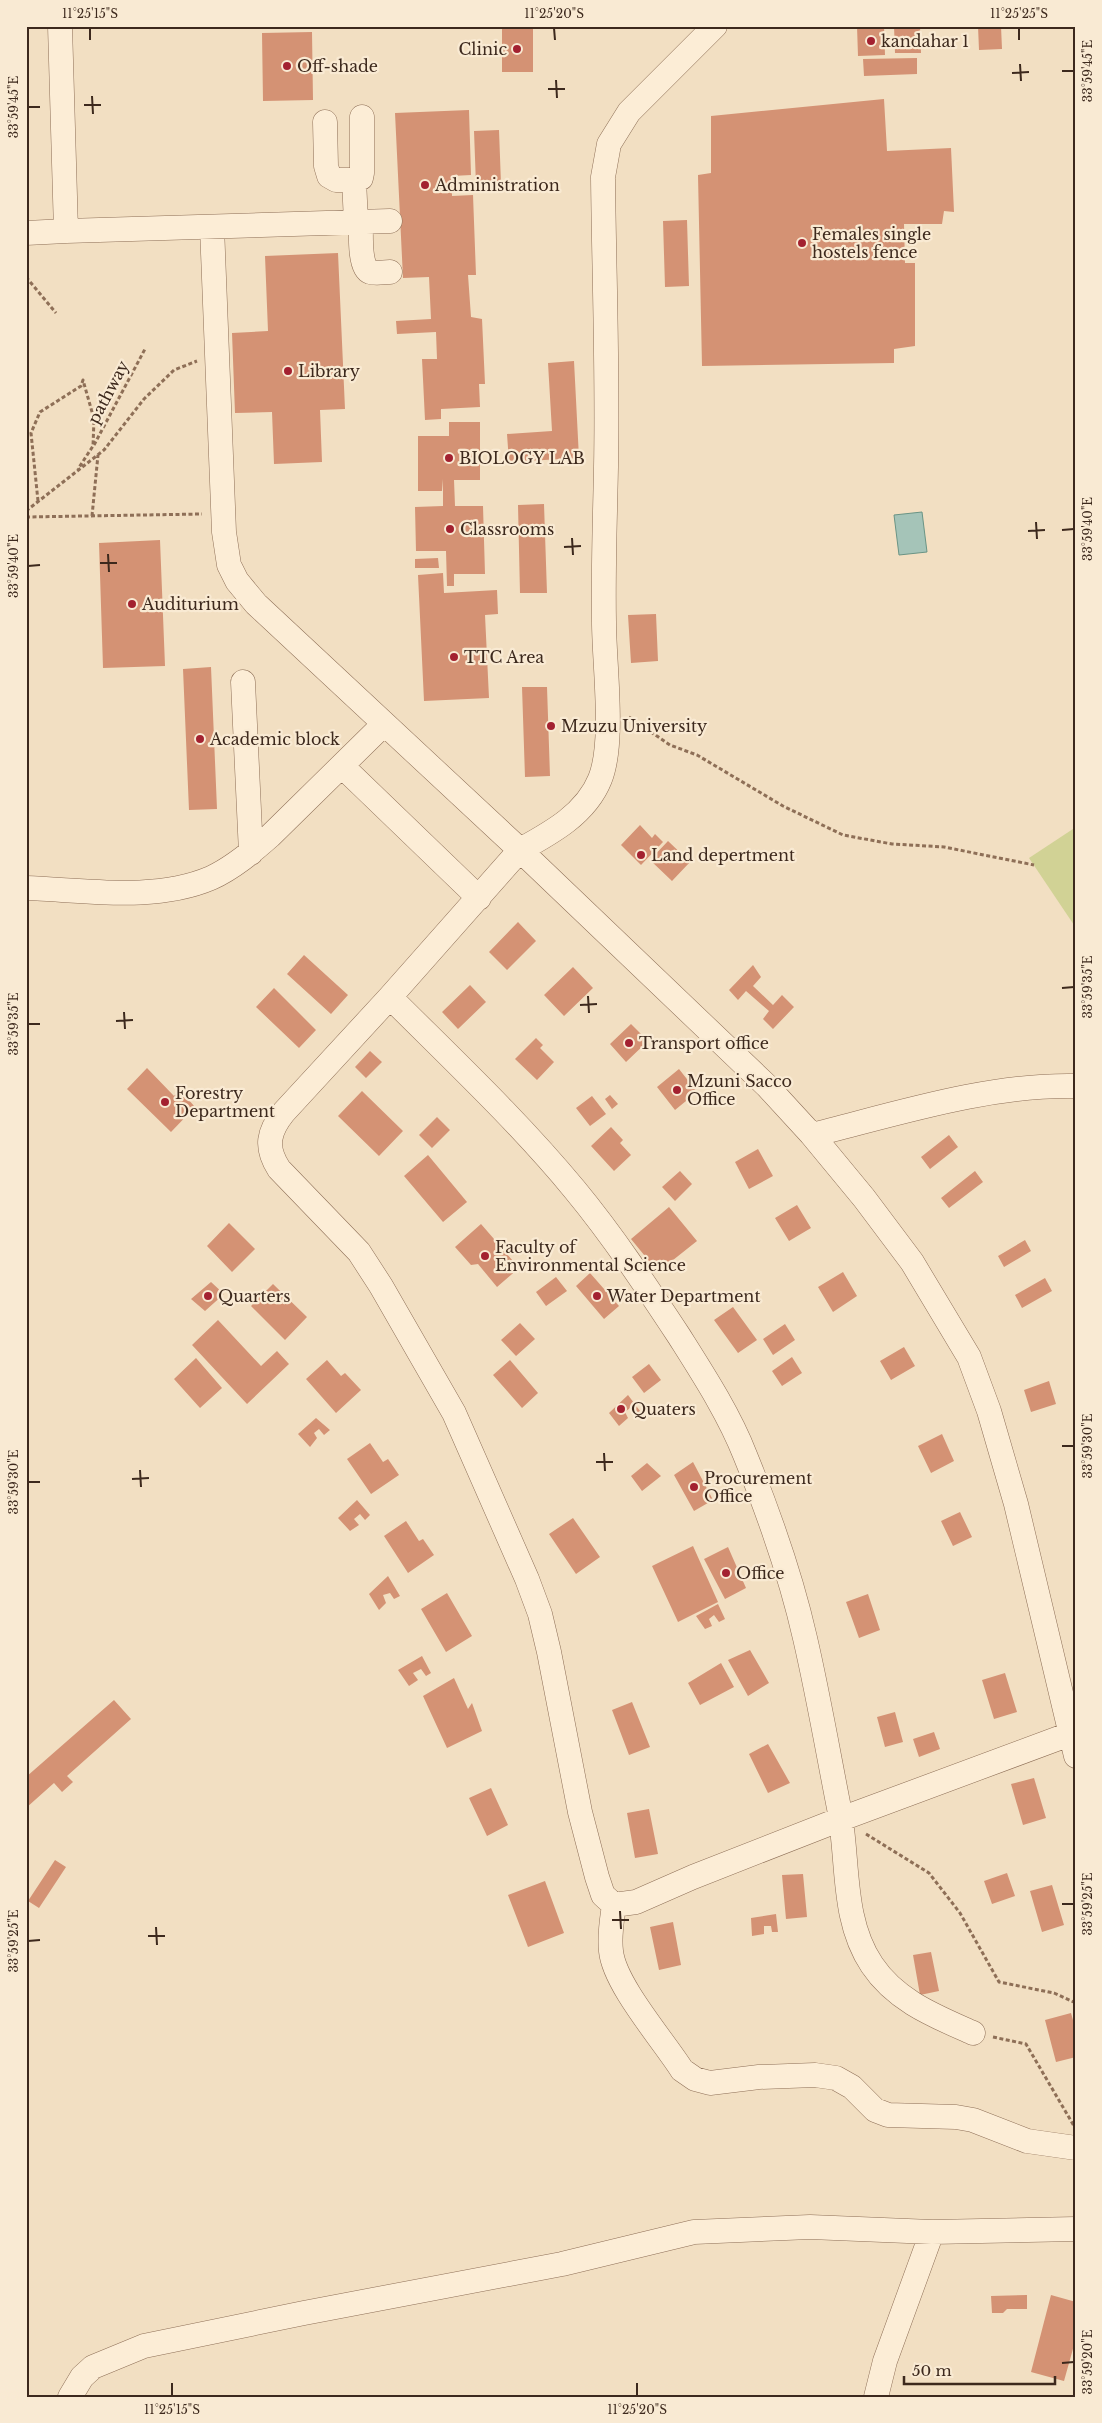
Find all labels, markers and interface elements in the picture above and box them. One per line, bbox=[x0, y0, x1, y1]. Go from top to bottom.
text: 11°25'15"S bbox=[62, 6, 118, 21]
text: 11°25'20"S bbox=[524, 6, 584, 21]
text: 11°25'25"S bbox=[990, 6, 1048, 21]
place label: kandahar 1 bbox=[881, 31, 969, 51]
marker: kandahar 1 bbox=[865, 35, 877, 47]
place label: Clinic bbox=[458, 39, 507, 59]
text: 33°59'45"E bbox=[1080, 40, 1095, 102]
marker: Clinic bbox=[511, 43, 523, 55]
place label: Off-shade bbox=[297, 56, 378, 76]
marker: Off-shade bbox=[281, 60, 293, 72]
text: 33°59'45"E bbox=[6, 76, 21, 138]
place label: Administration bbox=[434, 175, 560, 195]
marker: Administration bbox=[419, 179, 431, 191]
place label: Females single hostels fence bbox=[812, 224, 931, 262]
marker: Females single hostels fence bbox=[796, 237, 808, 249]
street label: pathway bbox=[83, 356, 133, 427]
place label: Library bbox=[298, 361, 361, 381]
marker: Library bbox=[282, 365, 294, 377]
place label: BIOLOGY LAB bbox=[459, 448, 585, 468]
marker: BIOLOGY LAB bbox=[443, 452, 455, 464]
text: 33°59'40"E bbox=[1080, 497, 1095, 561]
place label: Classrooms bbox=[460, 519, 554, 539]
marker: Classrooms bbox=[444, 523, 456, 535]
text: 33°59'40"E bbox=[6, 534, 21, 598]
place label: Auditurium bbox=[141, 594, 239, 614]
marker: Auditurium bbox=[126, 598, 138, 610]
place label: TTC Area bbox=[464, 647, 544, 667]
marker: TTC Area bbox=[448, 651, 460, 663]
place label: Mzuzu University bbox=[561, 716, 708, 736]
marker: Mzuzu University bbox=[545, 720, 557, 732]
place label: Academic block bbox=[209, 729, 340, 749]
marker: Academic block bbox=[194, 733, 206, 745]
place label: Land depertment bbox=[651, 845, 795, 865]
marker: Land depertment bbox=[635, 849, 647, 861]
text: 33°59'35"E bbox=[1080, 955, 1095, 1019]
text: 33°59'35"E bbox=[6, 992, 21, 1056]
place label: Transport office bbox=[639, 1033, 769, 1053]
marker: Transport office bbox=[623, 1037, 635, 1049]
place label: Mzuni Sacco Office bbox=[687, 1071, 792, 1109]
place label: Forestry Department bbox=[175, 1083, 275, 1121]
marker: Mzuni Sacco Office bbox=[671, 1084, 683, 1096]
marker: Forestry Department bbox=[159, 1096, 171, 1108]
place label: Faculty of Environmental Science bbox=[495, 1237, 686, 1275]
marker: Faculty of Environmental Science bbox=[479, 1250, 491, 1262]
place label: Quarters bbox=[218, 1286, 291, 1306]
place label: Water Department bbox=[606, 1286, 760, 1306]
marker: Quarters bbox=[202, 1290, 214, 1302]
marker: Water Department bbox=[591, 1290, 603, 1302]
place label: Quaters bbox=[631, 1399, 696, 1419]
marker: Quaters bbox=[615, 1403, 627, 1415]
text: 33°59'30"E bbox=[1080, 1413, 1095, 1478]
text: 33°59'30"E bbox=[6, 1449, 21, 1514]
place label: Procurement Office bbox=[704, 1468, 812, 1506]
marker: Procurement Office bbox=[688, 1481, 700, 1493]
place label: Office bbox=[736, 1563, 784, 1583]
marker: Office bbox=[720, 1567, 732, 1579]
text: 33°59'25"E bbox=[1080, 1872, 1095, 1936]
text: 33°59'25"E bbox=[6, 1909, 21, 1973]
text: 33°59'20"E bbox=[1080, 2329, 1095, 2394]
scale bar bbox=[904, 2353, 1056, 2385]
text: 50 m bbox=[912, 2361, 952, 2380]
text: 11°25'15"S bbox=[144, 2402, 200, 2417]
text: 11°25'20"S bbox=[607, 2402, 667, 2417]

